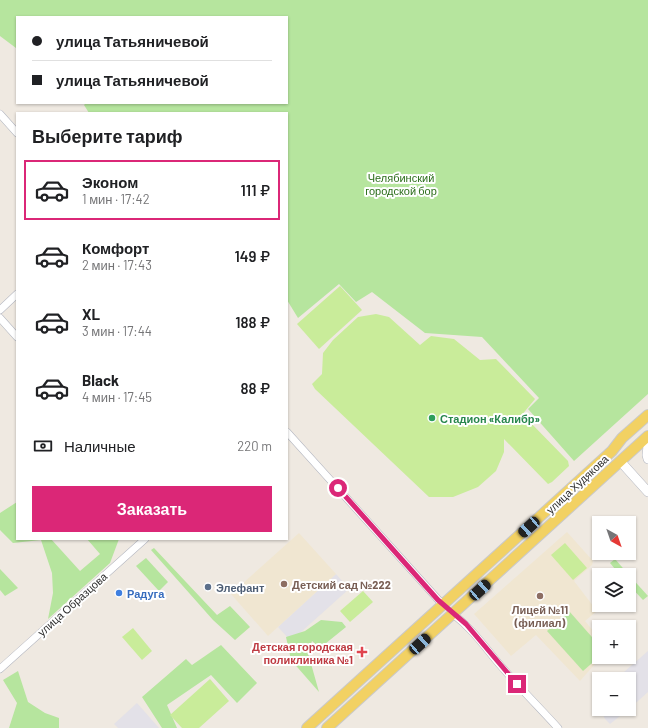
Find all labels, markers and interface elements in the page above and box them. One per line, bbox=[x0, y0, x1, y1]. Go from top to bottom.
text: улица Татьяничевой bbox=[56, 32, 209, 50]
text: улица Татьяничевой bbox=[56, 71, 209, 89]
text: Выберите тариф bbox=[32, 125, 183, 147]
park label: Челябинский городской бор bbox=[365, 171, 437, 197]
icon: car bbox=[34, 172, 70, 208]
text: Эконом bbox=[82, 173, 138, 191]
text: 111 ₽ bbox=[240, 181, 270, 199]
text: 1 мин · 17:42 bbox=[82, 191, 150, 207]
icon: car bbox=[34, 238, 70, 274]
text: Комфорт bbox=[82, 239, 149, 257]
text: 149 ₽ bbox=[235, 247, 270, 265]
text: 2 мин · 17:43 bbox=[82, 257, 152, 273]
icon: car bbox=[34, 304, 70, 340]
text: XL bbox=[82, 305, 100, 323]
text: 188 ₽ bbox=[235, 313, 270, 331]
text: 3 мин · 17:44 bbox=[82, 323, 152, 339]
icon: car bbox=[34, 370, 70, 406]
text: Black bbox=[82, 371, 119, 389]
text: 88 ₽ bbox=[241, 379, 270, 397]
text: 4 мин · 17:45 bbox=[82, 389, 152, 405]
place label: Стадион «Калибр» bbox=[440, 412, 541, 425]
marker: Стадион «Калибр» bbox=[427, 413, 437, 423]
icon: cash bbox=[32, 435, 54, 457]
text: Наличные bbox=[64, 437, 136, 455]
text: 220 m bbox=[237, 438, 272, 454]
street label: улица Худякова bbox=[543, 451, 611, 516]
route start bbox=[329, 479, 347, 497]
button: Заказать bbox=[32, 486, 272, 532]
car bbox=[516, 515, 542, 539]
north arrow bbox=[592, 516, 636, 560]
map controls bbox=[592, 516, 636, 716]
button: layers bbox=[592, 568, 636, 612]
street label: улица Образцова bbox=[35, 569, 110, 638]
place label: Детский сад №222 bbox=[292, 578, 391, 591]
car bbox=[467, 578, 493, 602]
marker: Детский сад №222 bbox=[279, 579, 289, 589]
place label: Элефант bbox=[216, 581, 265, 594]
marker: Элефант bbox=[203, 582, 213, 592]
place label: Радуга bbox=[127, 587, 165, 600]
marker: Радуга bbox=[114, 588, 124, 598]
marker: Лицей №11 (филиал) bbox=[535, 591, 545, 601]
place label: Лицей №11 (филиал) bbox=[512, 603, 568, 629]
button: + bbox=[592, 620, 636, 664]
car bbox=[407, 632, 433, 656]
place label: Детская городская поликлиника №1 bbox=[252, 640, 353, 666]
marker: Детская городская поликлиника №1 bbox=[356, 646, 368, 658]
button: − bbox=[592, 672, 636, 716]
route end bbox=[508, 675, 526, 693]

